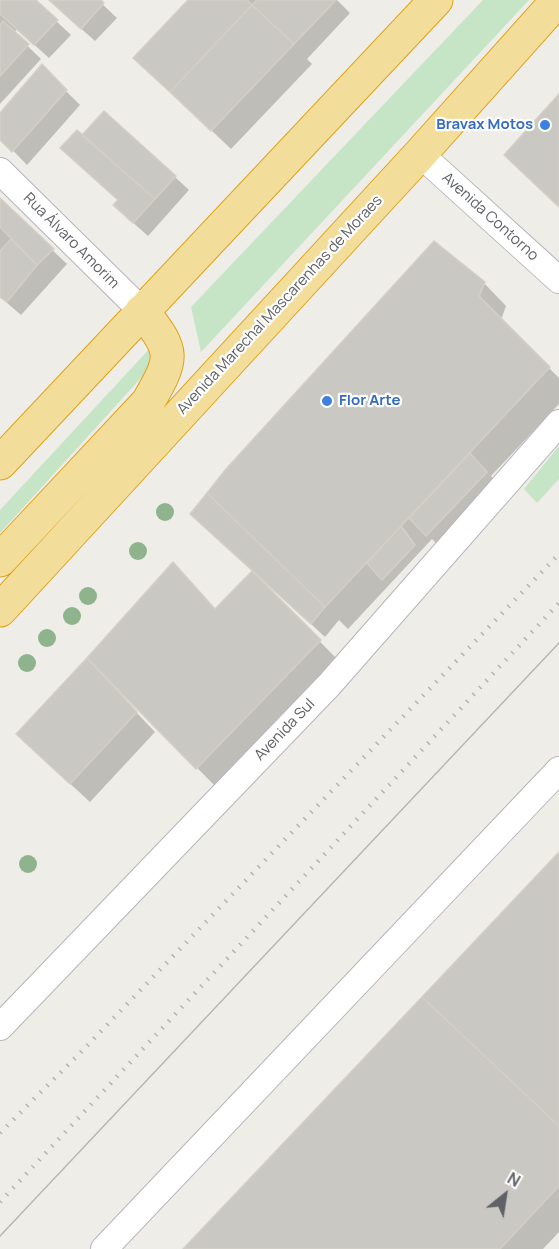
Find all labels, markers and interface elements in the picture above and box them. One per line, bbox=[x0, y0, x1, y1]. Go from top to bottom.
place label: Bravax Motos bbox=[436, 116, 533, 134]
marker: Bravax Motos bbox=[538, 118, 552, 132]
street label: Avenida Contorno bbox=[438, 169, 542, 265]
street label: Rua Álvaro Amorim bbox=[19, 189, 123, 293]
street label: Avenida Marechal Mascarenhas de Moraes bbox=[174, 192, 386, 418]
place label: Flor Arte bbox=[339, 392, 400, 410]
marker: Flor Arte bbox=[320, 394, 334, 408]
street label: Avenida Sul bbox=[251, 695, 319, 765]
north arrow bbox=[475, 1165, 535, 1225]
text: N bbox=[504, 1167, 524, 1192]

